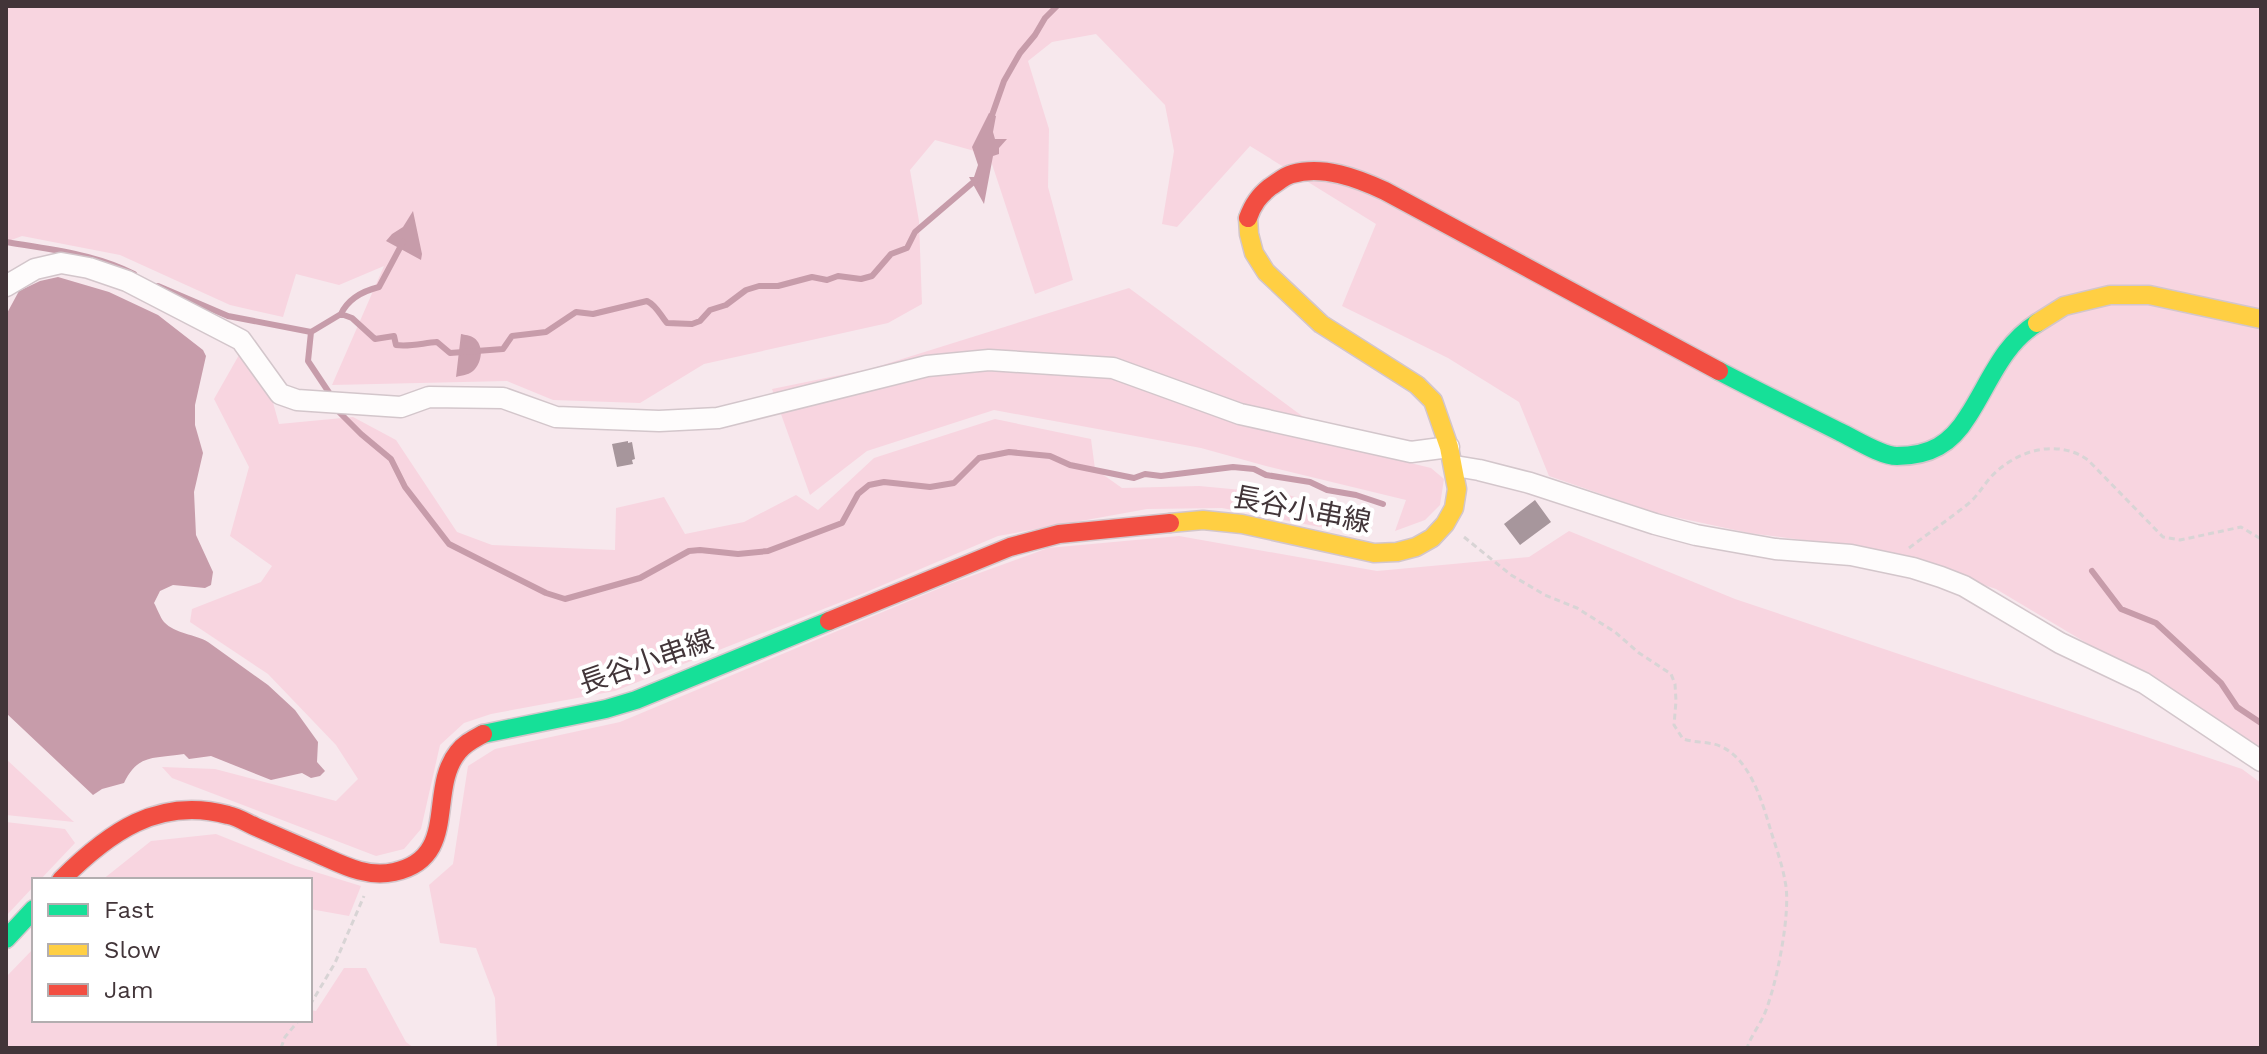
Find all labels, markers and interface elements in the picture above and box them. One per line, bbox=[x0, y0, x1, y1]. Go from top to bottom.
street label: 長谷小串線 bbox=[1230, 480, 1374, 539]
street label: 長谷小串線 bbox=[575, 623, 718, 700]
legend bbox=[32, 878, 312, 1022]
text: Fast bbox=[104, 896, 154, 924]
text: Slow bbox=[104, 936, 161, 964]
text: Jam bbox=[104, 976, 154, 1004]

